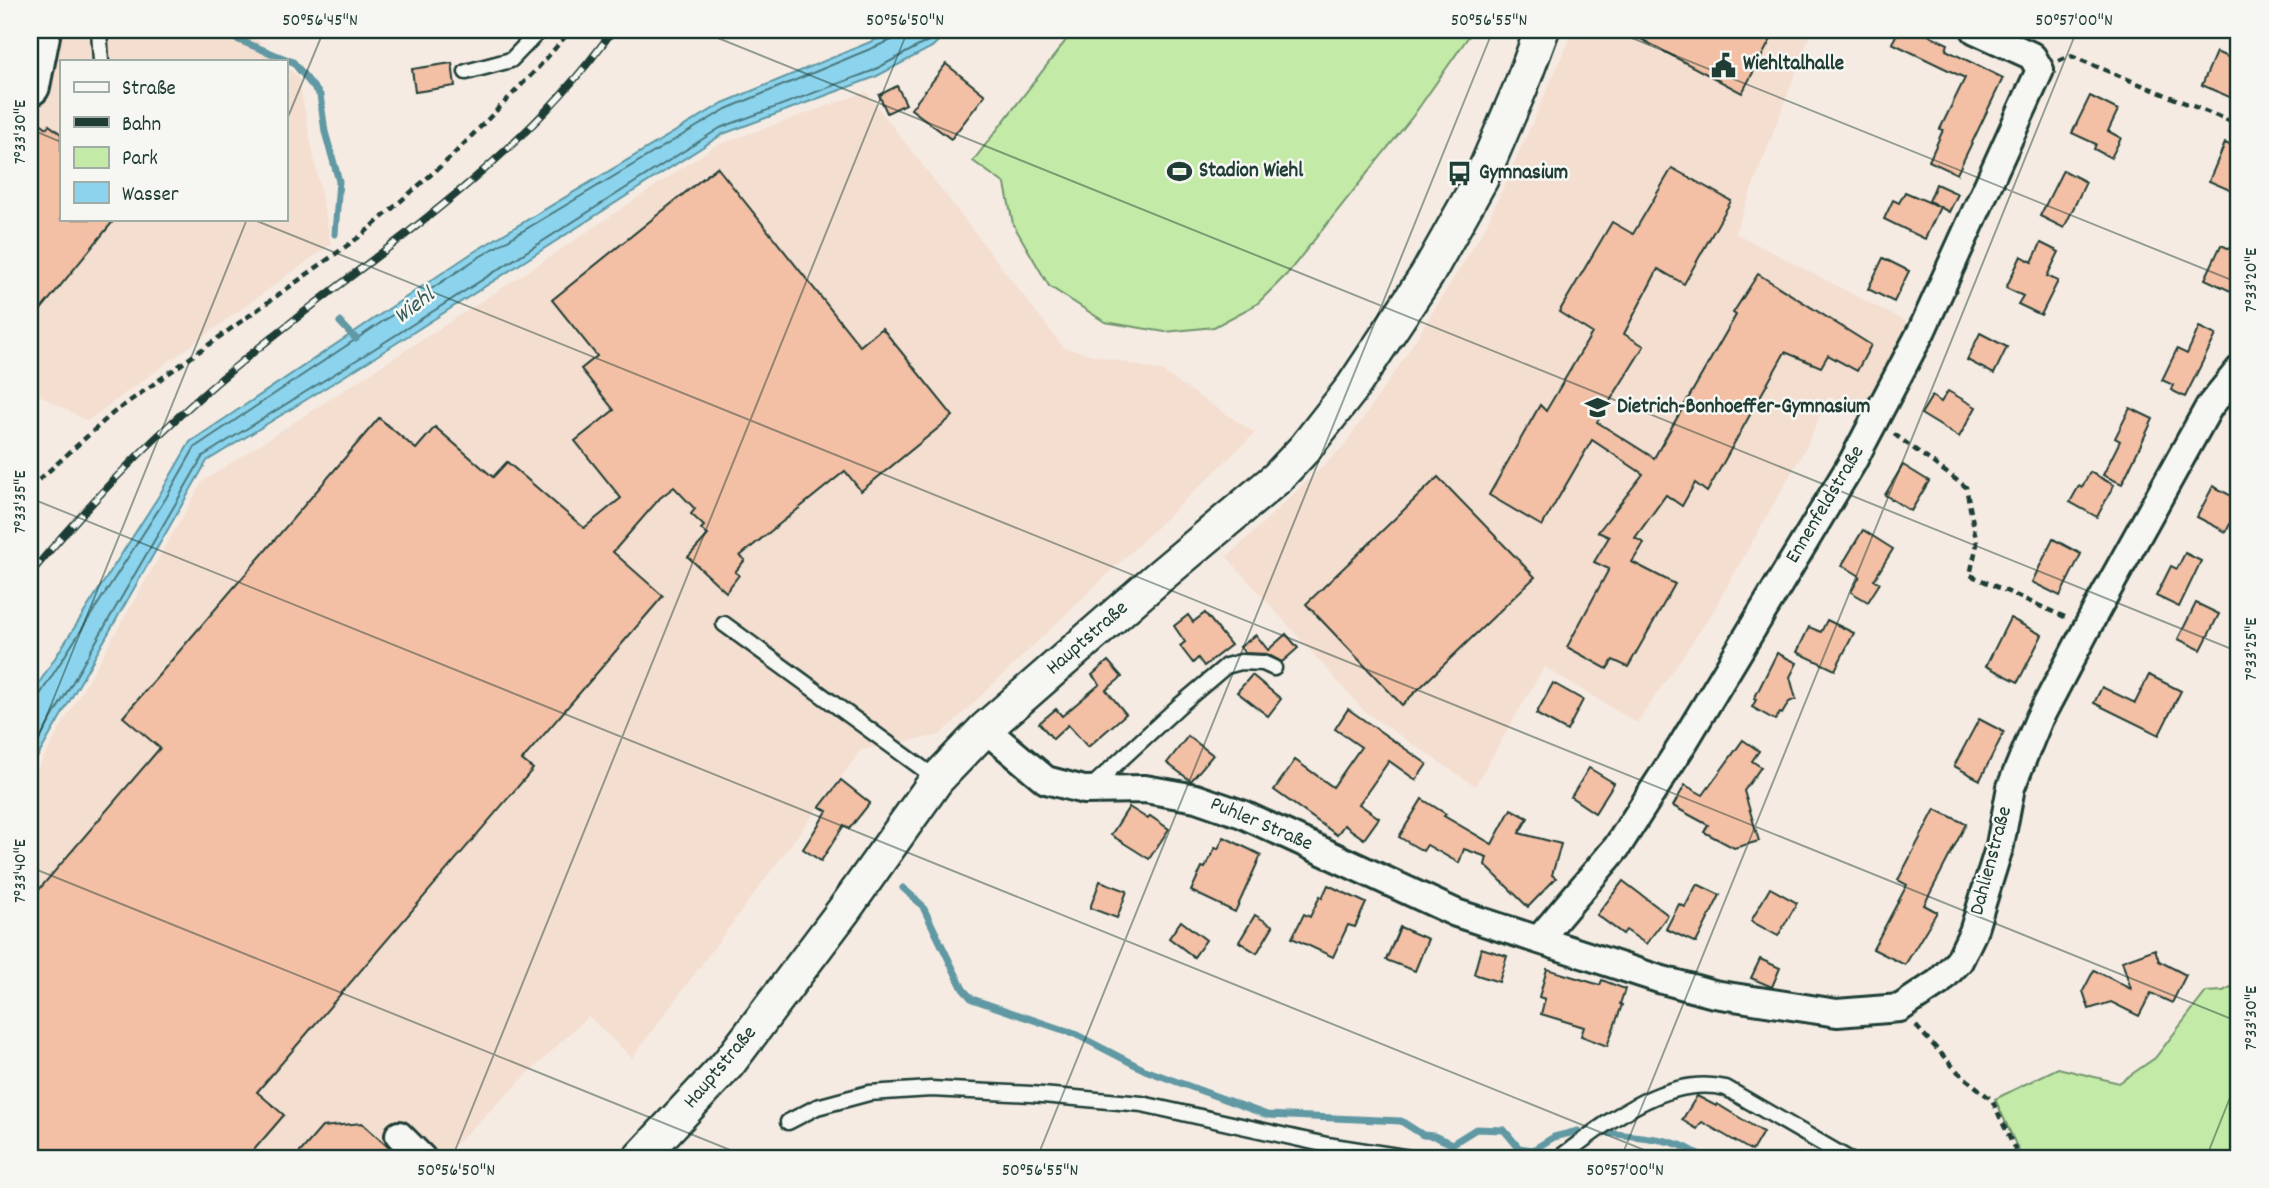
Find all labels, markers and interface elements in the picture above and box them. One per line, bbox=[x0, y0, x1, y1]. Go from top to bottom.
text: 50°56'45"N bbox=[282, 9, 358, 34]
text: 50°56'50"N bbox=[866, 9, 944, 34]
text: 50°56'55"N bbox=[1451, 9, 1527, 34]
text: 50°57'00"N bbox=[2035, 9, 2113, 34]
place label: Wiehltalhalle bbox=[1743, 50, 1844, 80]
public building icon: Wiehltalhalle bbox=[1709, 51, 1737, 79]
legend bbox=[60, 60, 287, 220]
text: Straße bbox=[122, 75, 176, 105]
text: 7°33'30"E bbox=[9, 100, 34, 164]
text: Bahn bbox=[122, 111, 161, 141]
text: Park bbox=[122, 145, 158, 175]
place label: Stadion Wiehl bbox=[1199, 157, 1304, 187]
sports icon: Stadion Wiehl bbox=[1165, 158, 1193, 186]
place label: Gymnasium bbox=[1479, 159, 1568, 189]
bus stop icon: Gymnasium bbox=[1445, 160, 1473, 188]
text: Wasser bbox=[122, 181, 179, 211]
text: 7°33'20"E bbox=[2240, 248, 2265, 312]
water label: Wiehl bbox=[388, 280, 444, 333]
place label: Dietrich-Bonhoeffer-Gymnasium bbox=[1617, 393, 1870, 423]
school or university icon: Dietrich-Bonhoeffer-Gymnasium bbox=[1583, 394, 1611, 422]
street label: Ennenfeldstraße bbox=[1779, 440, 1873, 570]
text: 7°33'35"E bbox=[9, 470, 34, 534]
street label: Hauptstraße bbox=[1040, 595, 1136, 683]
text: 7°33'25"E bbox=[2240, 618, 2265, 680]
street label: Puhler Straße bbox=[1205, 790, 1317, 860]
street label: Dahlienstraße bbox=[1963, 803, 2021, 919]
text: 7°33'40"E bbox=[9, 839, 34, 903]
text: 7°33'30"E bbox=[2240, 986, 2265, 1050]
street label: Hauptstraße bbox=[677, 1020, 765, 1116]
text: 50°56'50"N bbox=[417, 1159, 495, 1184]
text: 50°56'55"N bbox=[1002, 1159, 1078, 1184]
text: 50°57'00"N bbox=[1586, 1159, 1664, 1184]

